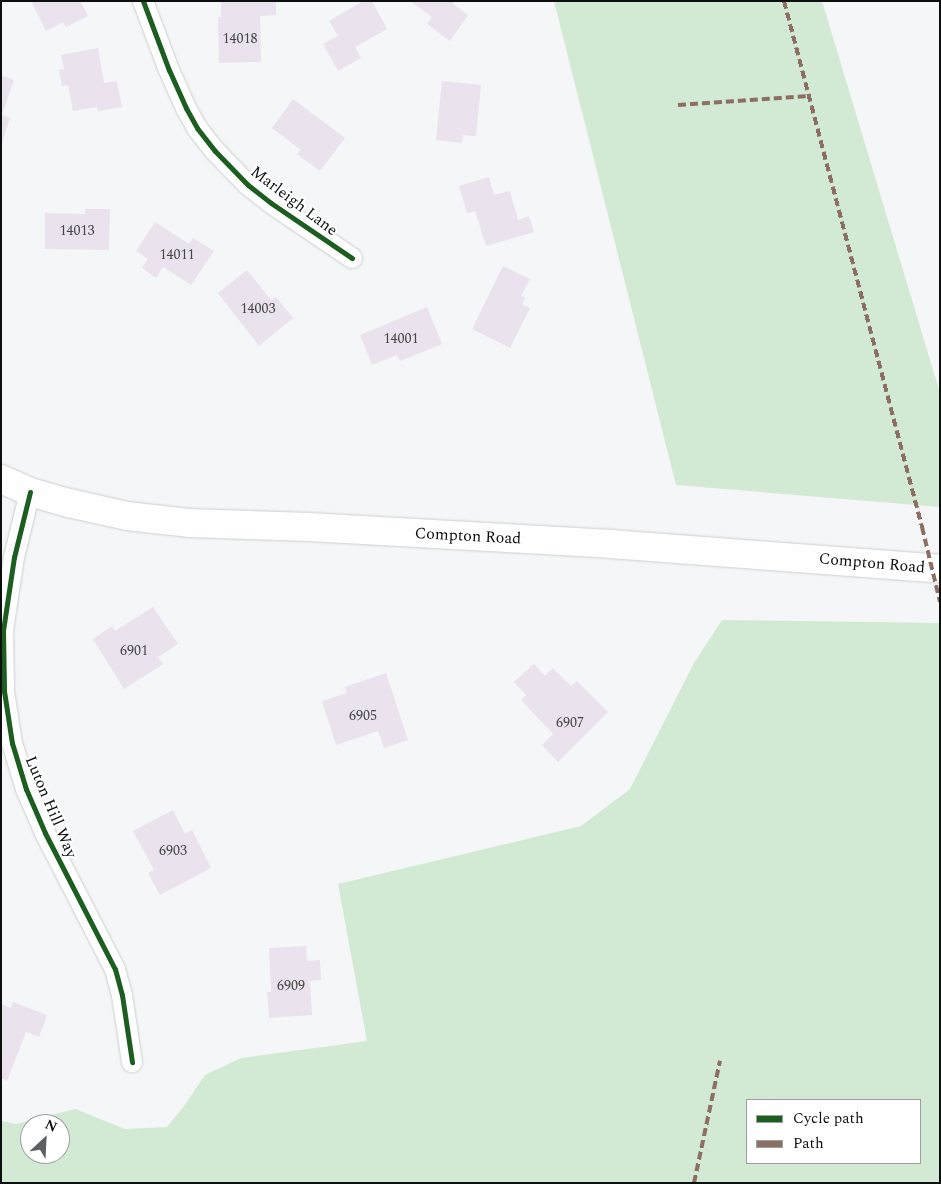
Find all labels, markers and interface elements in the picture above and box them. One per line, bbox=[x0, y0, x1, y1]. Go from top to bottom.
house number: 14018 bbox=[223, 31, 257, 47]
street label: Marleigh Lane bbox=[247, 162, 341, 240]
house number: 14013 bbox=[60, 223, 94, 239]
house number: 14011 bbox=[160, 247, 194, 263]
house number: 14003 bbox=[241, 301, 275, 317]
house number: 14001 bbox=[384, 331, 418, 347]
street label: Compton Road bbox=[414, 524, 522, 548]
street label: Compton Road bbox=[818, 549, 926, 577]
house number: 6901 bbox=[120, 643, 148, 659]
house number: 6905 bbox=[349, 708, 377, 724]
house number: 6907 bbox=[556, 715, 584, 731]
street label: Luton Hill Way bbox=[21, 753, 81, 861]
house number: 6903 bbox=[159, 843, 187, 859]
house number: 6909 bbox=[277, 978, 305, 994]
legend bbox=[746, 1099, 921, 1164]
text: Cycle path bbox=[793, 1107, 864, 1130]
north arrow bbox=[20, 1114, 70, 1164]
text: N bbox=[42, 1114, 61, 1138]
text: Path bbox=[793, 1132, 824, 1155]

